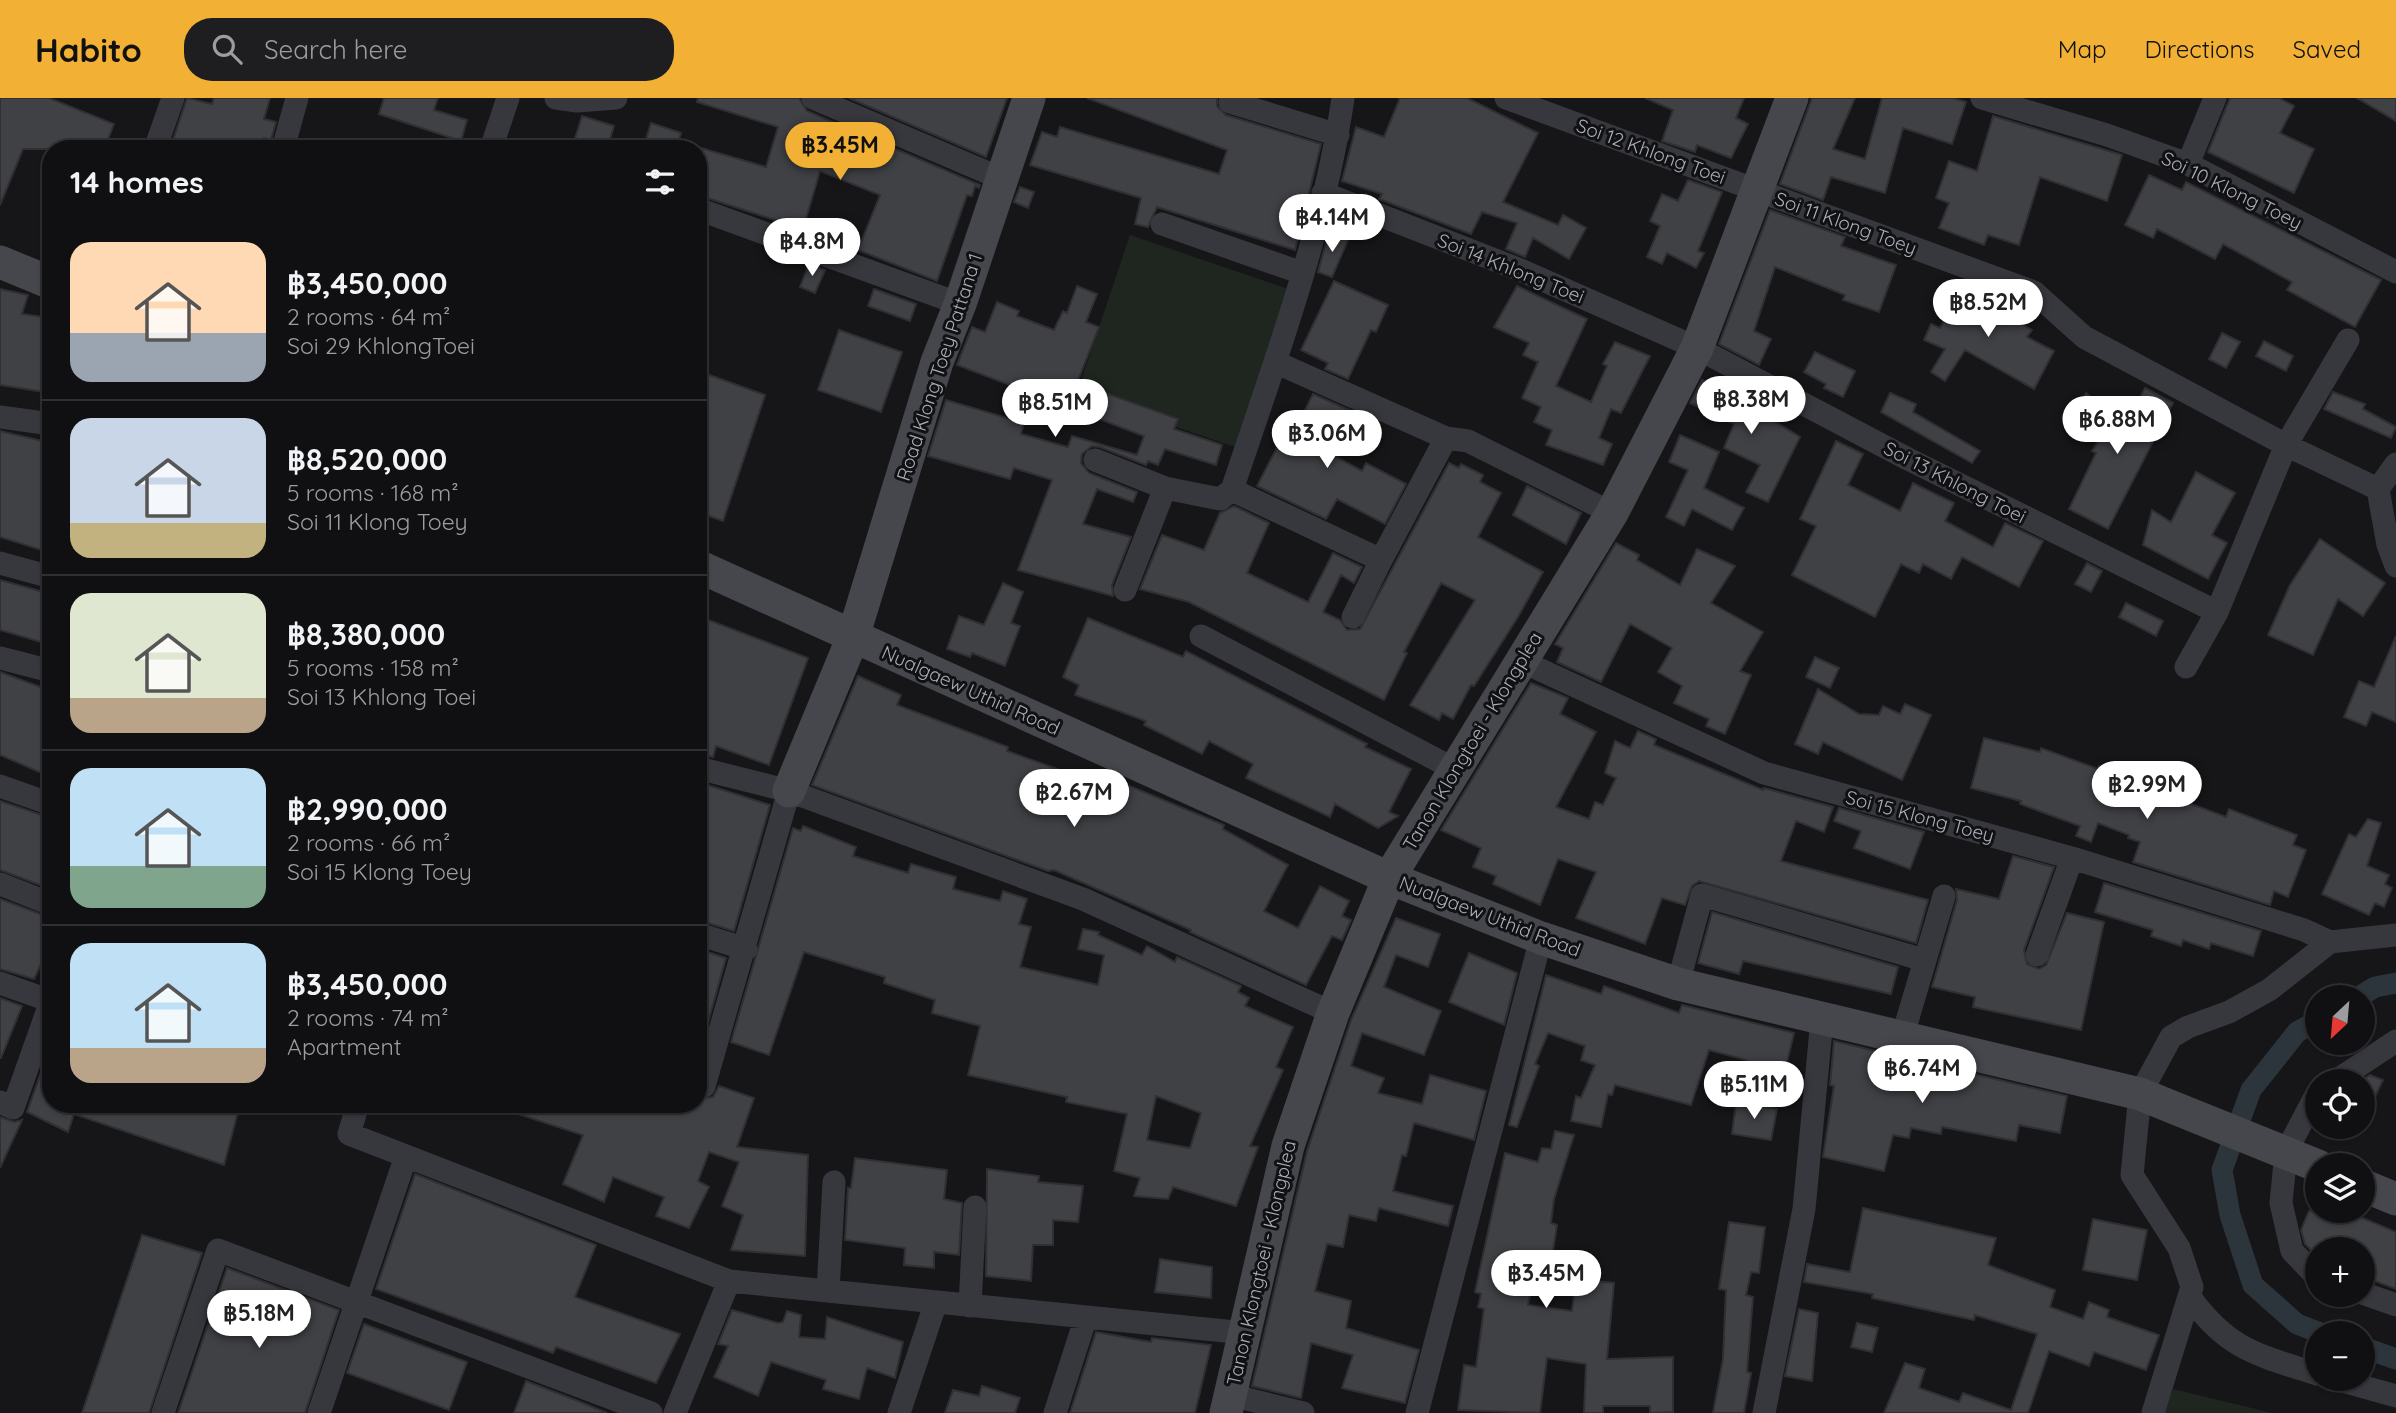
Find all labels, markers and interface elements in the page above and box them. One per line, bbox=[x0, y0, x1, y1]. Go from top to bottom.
search box bbox=[184, 18, 674, 81]
text: Habito bbox=[35, 29, 142, 70]
icon: search bbox=[208, 30, 246, 68]
text: Search here bbox=[264, 33, 407, 66]
text: Map bbox=[2058, 34, 2107, 64]
text: Directions bbox=[2145, 34, 2255, 64]
text: Saved bbox=[2293, 34, 2361, 64]
street label: Soi 12 Khlong Toei bbox=[1573, 113, 1729, 189]
pin: ฿3.45M bbox=[783, 122, 897, 182]
text: ฿3.45M bbox=[801, 130, 879, 159]
street label: Soi 10 Klong Toey bbox=[2158, 146, 2306, 234]
text: 14 homes bbox=[70, 163, 204, 201]
icon: filters bbox=[641, 163, 679, 201]
street label: Soi 11 Klong Toey bbox=[1772, 186, 1920, 260]
pin: ฿4.14M bbox=[1275, 194, 1389, 254]
text: ฿4.14M bbox=[1295, 202, 1369, 231]
pin: ฿4.8M bbox=[763, 218, 861, 278]
text: ฿4.8M bbox=[779, 226, 845, 255]
street label: Soi 14 Khlong Toei bbox=[1434, 228, 1588, 308]
street label: Road Klong Toey Pattana 1 bbox=[891, 250, 987, 484]
text: ฿3,450,000 bbox=[287, 264, 447, 302]
icon: home bbox=[126, 270, 210, 354]
pin: ฿8.52M bbox=[1931, 280, 2045, 339]
text: ฿8.52M bbox=[1949, 287, 2027, 316]
text: 2 rooms · 64 m² bbox=[287, 302, 450, 331]
text: Soi 29 KhlongToei bbox=[287, 331, 475, 360]
pin: ฿8.38M bbox=[1694, 376, 1808, 436]
pin: ฿8.51M bbox=[998, 380, 1112, 439]
text: ฿8.38M bbox=[1713, 384, 1789, 413]
text: ฿8.51M bbox=[1018, 387, 1092, 416]
pin: ฿6.88M bbox=[2060, 396, 2174, 456]
text: ฿6.88M bbox=[2078, 404, 2156, 433]
pin: ฿3.06M bbox=[1270, 410, 1384, 470]
text: ฿3.06M bbox=[1288, 418, 1366, 447]
street label: Soi 13 Khlong Toei bbox=[1880, 436, 2030, 528]
text: ฿8,520,000 bbox=[287, 440, 447, 478]
icon: home bbox=[126, 446, 210, 530]
text: 5 rooms · 168 m² bbox=[287, 478, 459, 507]
text: Soi 11 Klong Toey bbox=[287, 507, 468, 536]
text: ฿8,380,000 bbox=[287, 615, 445, 653]
icon: home bbox=[126, 621, 210, 705]
street label: Tanon Klongtoei - Klongplea bbox=[1397, 627, 1547, 855]
street label: Nualgaew Uthid Road bbox=[878, 640, 1064, 740]
text: 5 rooms · 158 m² bbox=[287, 653, 459, 682]
text: Soi 13 Khlong Toei bbox=[287, 682, 476, 711]
pin: ฿2.99M bbox=[2090, 762, 2204, 821]
text: ฿2.99M bbox=[2108, 769, 2186, 798]
pin: ฿2.67M bbox=[1017, 770, 1131, 829]
text: ฿2.67M bbox=[1035, 777, 1113, 806]
street label: Soi 15 Klong Toey bbox=[1843, 785, 1997, 847]
text: ฿2,990,000 bbox=[287, 790, 447, 828]
icon: home bbox=[126, 796, 210, 880]
text: 2 rooms · 66 m² bbox=[287, 828, 450, 857]
text: Soi 15 Klong Toey bbox=[287, 857, 472, 886]
street label: Nualgaew Uthid Road bbox=[1396, 870, 1584, 962]
text: ฿3,450,000 bbox=[287, 965, 447, 1003]
icon: home bbox=[126, 971, 210, 1055]
north arrow bbox=[2305, 985, 2375, 1055]
map controls bbox=[2305, 985, 2375, 1391]
text: 2 rooms · 74 m² bbox=[287, 1003, 449, 1032]
text: Apartment bbox=[287, 1032, 401, 1061]
pin: ฿6.74M bbox=[1865, 1046, 1979, 1105]
text: ฿6.74M bbox=[1883, 1053, 1961, 1082]
pin: ฿5.11M bbox=[1697, 1062, 1811, 1121]
text: ฿5.11M bbox=[1720, 1069, 1788, 1098]
button: locate bbox=[2305, 1069, 2375, 1139]
street label: Tanon Klongtoei - Klongplea bbox=[1221, 1138, 1301, 1388]
button: layers bbox=[2305, 1153, 2375, 1223]
button: + bbox=[2305, 1237, 2375, 1307]
pin: ฿3.45M bbox=[1489, 1250, 1603, 1310]
text: ฿3.45M bbox=[1507, 1258, 1585, 1287]
pin: ฿5.18M bbox=[202, 1290, 316, 1350]
text: ฿5.18M bbox=[223, 1298, 295, 1327]
button: − bbox=[2305, 1321, 2375, 1391]

